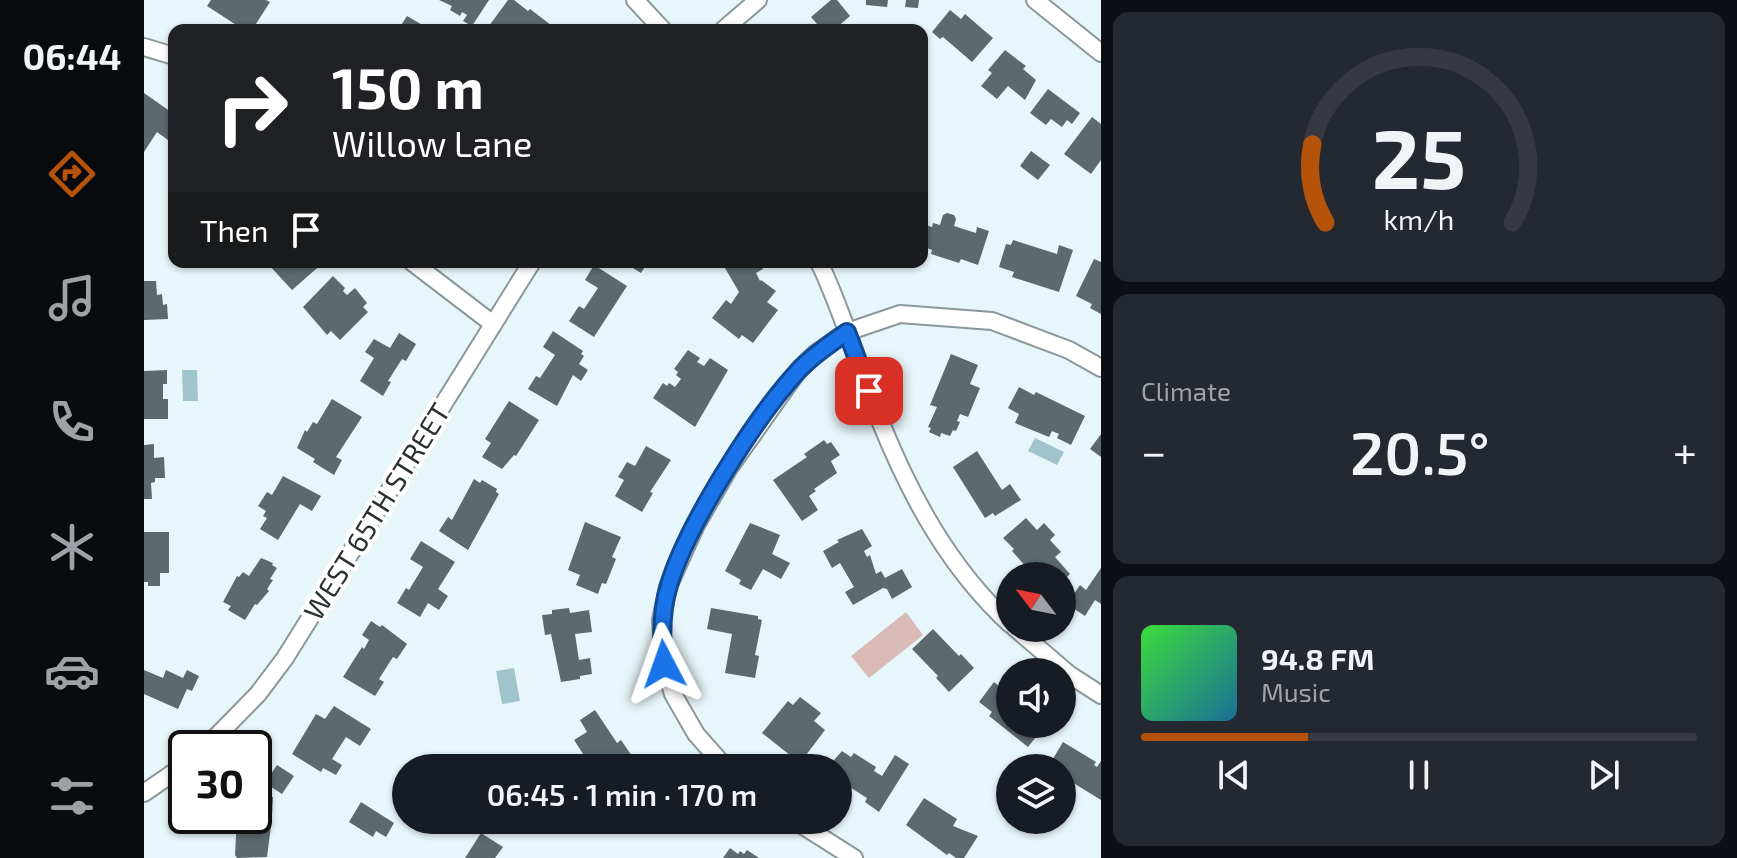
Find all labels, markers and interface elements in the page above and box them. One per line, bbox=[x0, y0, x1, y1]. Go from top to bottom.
text: 06:44 bbox=[22, 34, 122, 77]
text: 150 m bbox=[332, 53, 484, 120]
icon: right bbox=[200, 56, 304, 160]
text: 25 bbox=[1372, 106, 1466, 206]
text: Willow Lane bbox=[332, 121, 532, 164]
icon: directions bbox=[44, 146, 100, 202]
text: km/h bbox=[1384, 201, 1454, 236]
icon: arrive bbox=[284, 208, 328, 252]
text: Then bbox=[200, 212, 268, 248]
icon: music bbox=[44, 270, 100, 326]
pin bbox=[835, 357, 903, 425]
icon: arrive bbox=[847, 369, 891, 413]
text: Climate bbox=[1141, 375, 1231, 406]
icon: phone bbox=[44, 394, 100, 450]
street label: WEST 65TH STREET bbox=[296, 396, 456, 626]
text: 20.5° bbox=[1350, 415, 1490, 487]
text: − bbox=[1141, 424, 1167, 477]
text: + bbox=[1673, 424, 1697, 477]
icon: climate bbox=[44, 519, 100, 575]
north arrow bbox=[996, 562, 1076, 642]
map controls bbox=[996, 562, 1076, 834]
position arrow bbox=[622, 622, 706, 706]
text: 94.8 FM bbox=[1261, 640, 1374, 676]
icon: car bbox=[44, 643, 100, 699]
button: sound bbox=[996, 658, 1076, 738]
text: Music bbox=[1261, 676, 1331, 707]
speed limit sign: 30 bbox=[168, 730, 272, 834]
icon: previous bbox=[1212, 753, 1256, 797]
icon: pause bbox=[1397, 753, 1441, 797]
icon: next bbox=[1582, 753, 1626, 797]
button: layers bbox=[996, 754, 1076, 834]
icon: filters bbox=[44, 768, 100, 824]
text: 06:45 · 1 min · 170 m bbox=[487, 776, 757, 812]

